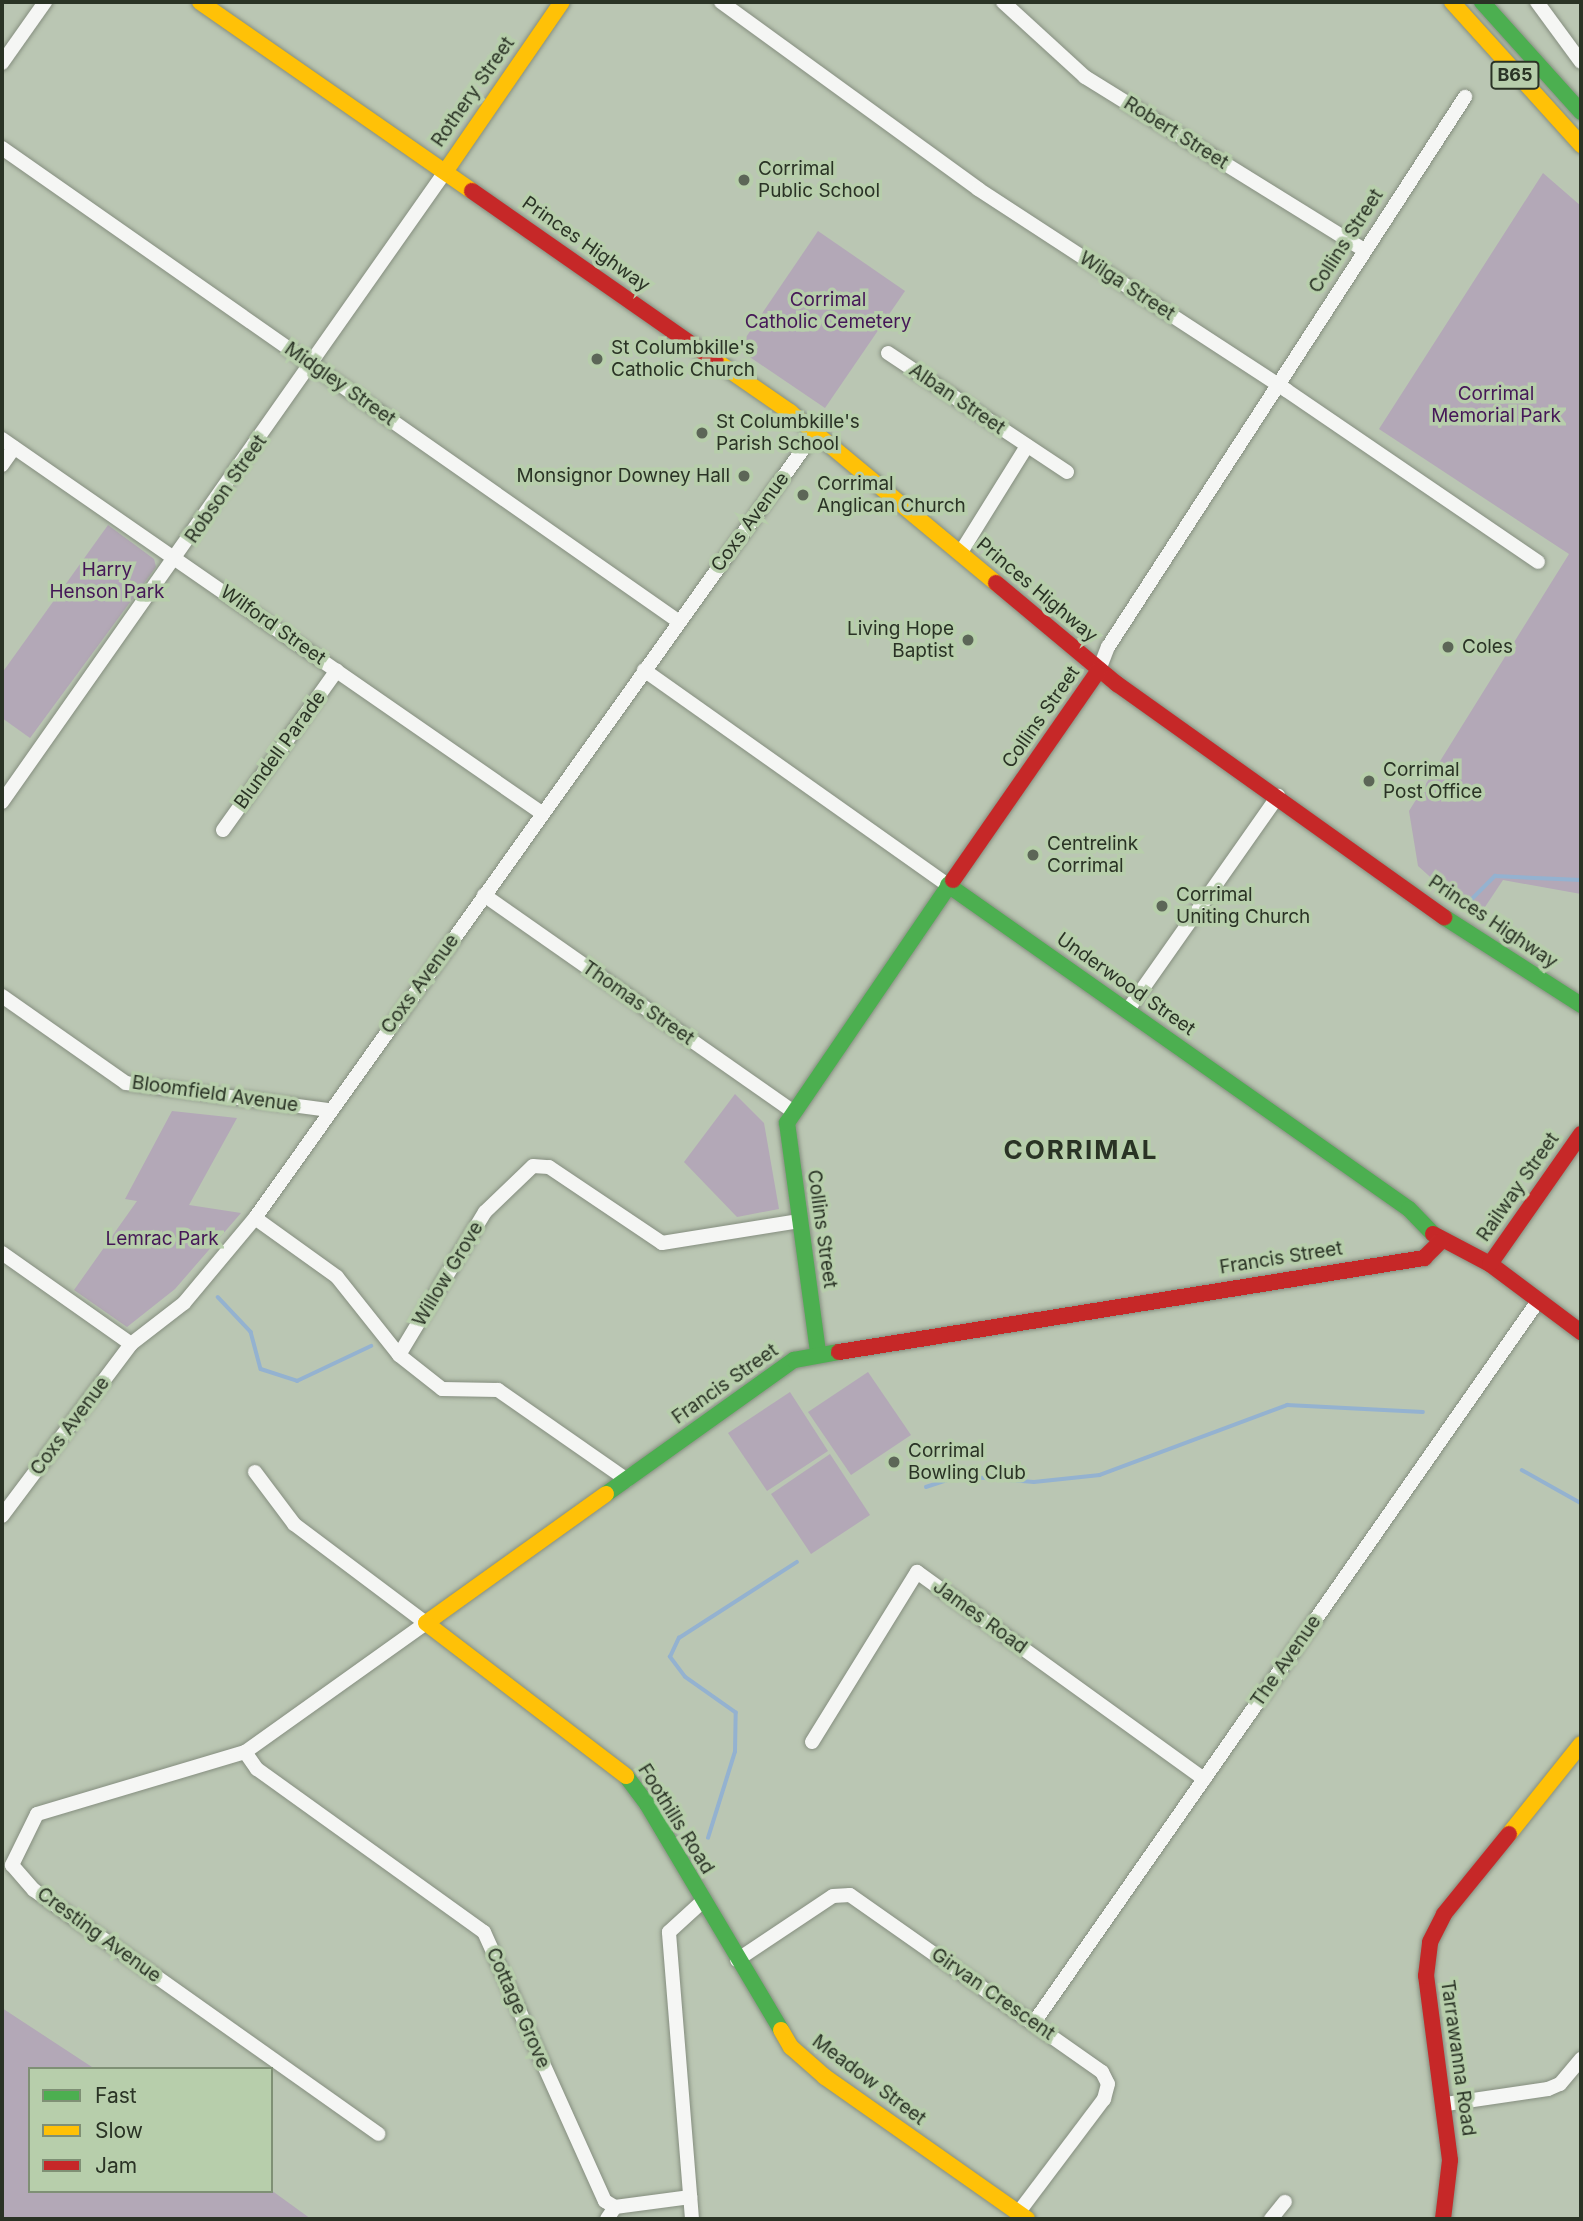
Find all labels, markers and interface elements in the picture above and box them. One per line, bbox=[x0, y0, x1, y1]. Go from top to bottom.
street label: Rothery Street bbox=[427, 33, 519, 151]
road number: B65 bbox=[1489, 60, 1541, 90]
street label: Robert Street bbox=[1120, 92, 1232, 174]
place label: Corrimal Public School bbox=[758, 158, 880, 202]
marker: Corrimal Public School bbox=[736, 172, 752, 188]
street label: Collins Street bbox=[1304, 185, 1388, 297]
street label: Princes Highway bbox=[518, 191, 654, 297]
street label: Wilga Street bbox=[1075, 247, 1179, 325]
park label: Corrimal Catholic Cemetery bbox=[745, 289, 911, 333]
street label: Midgley Street bbox=[280, 337, 400, 431]
place label: St Columbkille's Catholic Church bbox=[611, 337, 755, 381]
marker: St Columbkille's Catholic Church bbox=[589, 351, 605, 367]
street label: Alban Street bbox=[905, 359, 1009, 439]
park label: Corrimal Memorial Park bbox=[1431, 383, 1561, 427]
place label: St Columbkille's Parish School bbox=[716, 411, 860, 455]
marker: St Columbkille's Parish School bbox=[694, 425, 710, 441]
street label: Robson Street bbox=[180, 431, 272, 547]
place label: Monsignor Downey Hall bbox=[517, 465, 730, 487]
street label: Coxs Avenue bbox=[706, 468, 794, 576]
marker: Monsignor Downey Hall bbox=[736, 468, 752, 484]
place label: Corrimal Anglican Church bbox=[817, 473, 966, 517]
marker: Corrimal Anglican Church bbox=[795, 487, 811, 503]
street label: Princes Highway bbox=[972, 533, 1102, 647]
park label: Harry Henson Park bbox=[49, 559, 165, 603]
street label: Wilford Street bbox=[216, 580, 330, 670]
place label: Living Hope Baptist bbox=[847, 618, 954, 662]
marker: Living Hope Baptist bbox=[960, 632, 976, 648]
place label: Coles bbox=[1462, 636, 1513, 658]
marker: Coles bbox=[1440, 639, 1456, 655]
street label: Collins Street bbox=[997, 662, 1085, 772]
street label: Blundell Parade bbox=[230, 687, 330, 813]
place label: Corrimal Post Office bbox=[1383, 759, 1482, 803]
marker: Corrimal Post Office bbox=[1361, 773, 1377, 789]
place label: Centrelink Corrimal bbox=[1047, 833, 1138, 877]
marker: Centrelink Corrimal bbox=[1025, 847, 1041, 863]
street label: Princes Highway bbox=[1424, 870, 1562, 974]
place label: Corrimal Uniting Church bbox=[1176, 884, 1310, 928]
marker: Corrimal Uniting Church bbox=[1154, 898, 1170, 914]
street label: Underwood Street bbox=[1052, 928, 1200, 1040]
street label: Coxs Avenue bbox=[376, 930, 464, 1038]
street label: Thomas Street bbox=[578, 956, 698, 1050]
street label: Bloomfield Avenue bbox=[130, 1071, 300, 1117]
street label: Railway Street bbox=[1472, 1128, 1564, 1246]
district label: CORRIMAL bbox=[1004, 1134, 1158, 1166]
street label: Collins Street bbox=[802, 1168, 842, 1290]
street label: Willow Grove bbox=[408, 1218, 488, 1330]
park label: Lemrac Park bbox=[105, 1228, 219, 1250]
street label: Francis Street bbox=[1218, 1237, 1344, 1279]
street label: Francis Street bbox=[668, 1339, 782, 1429]
street label: Coxs Avenue bbox=[26, 1372, 114, 1480]
place label: Corrimal Bowling Club bbox=[908, 1440, 1026, 1484]
marker: Corrimal Bowling Club bbox=[886, 1454, 902, 1470]
street label: James Road bbox=[929, 1575, 1031, 1659]
street label: The Avenue bbox=[1246, 1611, 1326, 1711]
street label: Foothills Road bbox=[633, 1760, 719, 1878]
street label: Cresting Avenue bbox=[33, 1882, 165, 1988]
street label: Girvan Crescent bbox=[927, 1943, 1059, 2045]
street label: Cottage Grove bbox=[481, 1944, 555, 2072]
street label: Tarrawanna Road bbox=[1436, 1979, 1480, 2137]
street label: Meadow Street bbox=[808, 2030, 930, 2130]
legend bbox=[28, 2067, 273, 2193]
text: Fast bbox=[95, 2083, 137, 2108]
text: Slow bbox=[95, 2118, 143, 2143]
text: Jam bbox=[95, 2153, 137, 2178]

